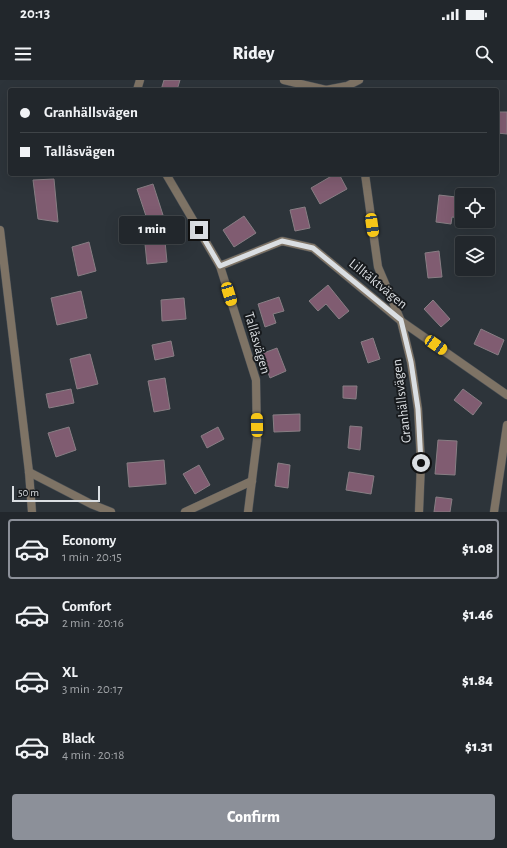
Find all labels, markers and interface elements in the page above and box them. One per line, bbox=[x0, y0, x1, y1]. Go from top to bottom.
text: 20:13 bbox=[20, 6, 50, 21]
icon: menu bbox=[12, 43, 34, 65]
icon: search bbox=[473, 43, 495, 65]
text: Ridey bbox=[232, 45, 275, 63]
text: Granhällsvägen bbox=[44, 105, 138, 120]
text: Tallåsvägen bbox=[44, 144, 115, 159]
map controls bbox=[455, 188, 495, 276]
button: locate bbox=[455, 188, 495, 228]
car bbox=[364, 212, 380, 238]
callout: 1 min bbox=[119, 216, 185, 244]
route end bbox=[190, 221, 208, 239]
text: 1 min bbox=[138, 223, 166, 236]
button: layers bbox=[455, 236, 495, 276]
street label: Lilltäktvägen bbox=[346, 256, 410, 312]
car bbox=[220, 281, 238, 307]
street label: Tallåsvägen bbox=[242, 310, 272, 376]
car bbox=[423, 333, 449, 357]
street label: Granhällsvägen bbox=[390, 358, 414, 444]
car bbox=[251, 413, 263, 437]
route start bbox=[412, 454, 430, 472]
scale bar bbox=[12, 484, 100, 503]
text: 50 m bbox=[18, 487, 39, 498]
icon: car bbox=[14, 531, 50, 567]
text: Economy bbox=[62, 533, 116, 548]
text: $1.08 bbox=[462, 541, 493, 556]
text: 1 min · 20:15 bbox=[62, 551, 122, 564]
icon: car bbox=[14, 597, 50, 633]
text: Comfort bbox=[62, 599, 111, 614]
text: $1.46 bbox=[462, 607, 493, 622]
text: 2 min · 20:16 bbox=[62, 617, 124, 630]
icon: car bbox=[14, 663, 50, 699]
text: XL bbox=[62, 665, 78, 680]
text: $1.84 bbox=[462, 673, 493, 688]
text: 3 min · 20:17 bbox=[62, 683, 123, 696]
icon: car bbox=[14, 729, 50, 765]
text: Black bbox=[62, 731, 95, 746]
text: $1.31 bbox=[465, 739, 493, 754]
text: 4 min · 20:18 bbox=[62, 749, 124, 762]
button: Confirm bbox=[12, 794, 495, 840]

